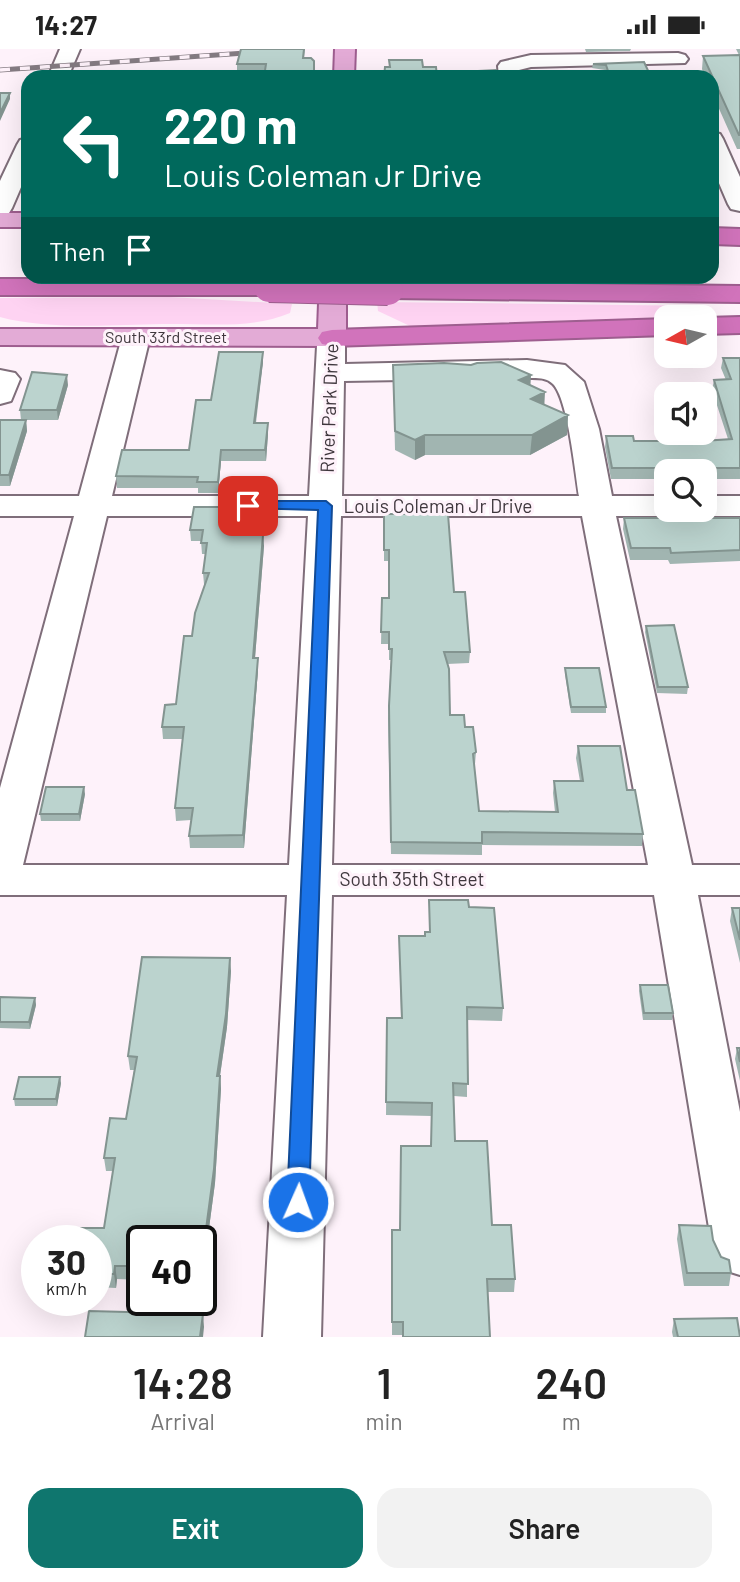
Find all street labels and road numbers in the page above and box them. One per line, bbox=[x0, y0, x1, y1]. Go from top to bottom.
street label: South 33rd Street bbox=[105, 327, 227, 346]
street label: River Park Drive bbox=[315, 343, 342, 473]
street label: Louis Coleman Jr Drive bbox=[344, 494, 532, 517]
street label: South 35th Street bbox=[340, 867, 484, 890]

